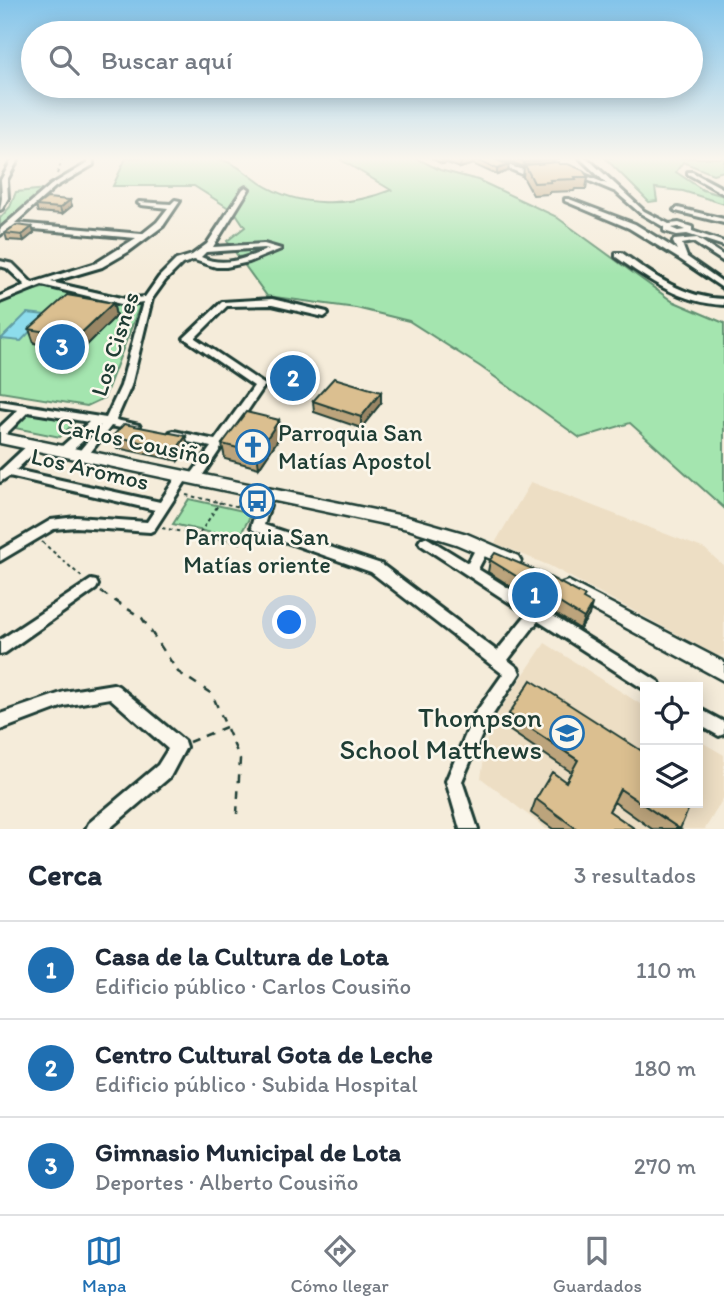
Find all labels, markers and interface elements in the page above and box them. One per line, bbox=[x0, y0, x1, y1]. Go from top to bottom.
search box bbox=[21, 21, 703, 98]
icon: search bbox=[45, 41, 83, 79]
text: Buscar aquí bbox=[101, 44, 232, 76]
street label: Los Cisnes bbox=[84, 288, 145, 400]
pin: 3 bbox=[39, 321, 85, 373]
pin: 2 bbox=[270, 352, 316, 404]
street label: Carlos Cousiño bbox=[55, 410, 213, 471]
place label: Parroquia San Matías Apostol bbox=[278, 418, 431, 475]
church icon: Parroquia San Matías Apostol bbox=[234, 428, 272, 466]
street label: Los Aromos bbox=[28, 441, 152, 496]
bus stop icon: Parroquia San Matías oriente bbox=[238, 482, 276, 520]
place label: Parroquia San Matías oriente bbox=[183, 522, 331, 579]
pin: 1 bbox=[512, 569, 558, 621]
your location bbox=[272, 605, 306, 639]
map controls bbox=[640, 682, 703, 808]
button: locate bbox=[640, 682, 703, 745]
place label: Thompson School Matthews bbox=[339, 700, 542, 766]
school or university icon: Thompson School Matthews bbox=[548, 714, 586, 752]
button: layers bbox=[640, 745, 703, 808]
text: Cerca bbox=[28, 856, 102, 893]
text: 3 resultados bbox=[574, 861, 696, 889]
text: Casa de la Cultura de Lota bbox=[95, 940, 389, 972]
text: 1 bbox=[46, 956, 56, 984]
text: 110 m bbox=[636, 956, 696, 984]
text: Edificio público · Carlos Cousiño bbox=[95, 972, 411, 1000]
text: Centro Cultural Gota de Leche bbox=[95, 1038, 433, 1070]
text: 2 bbox=[45, 1054, 57, 1082]
text: 180 m bbox=[634, 1054, 696, 1082]
text: Edificio público · Subida Hospital bbox=[95, 1070, 418, 1098]
text: Gimnasio Municipal de Lota bbox=[95, 1136, 401, 1168]
text: 3 bbox=[45, 1152, 57, 1180]
text: 270 m bbox=[634, 1152, 696, 1180]
text: Deportes · Alberto Cousiño bbox=[95, 1168, 358, 1196]
tab: Mapa bbox=[82, 1232, 126, 1297]
tab: Cómo llegar bbox=[290, 1232, 389, 1297]
tab: Guardados bbox=[553, 1232, 642, 1297]

